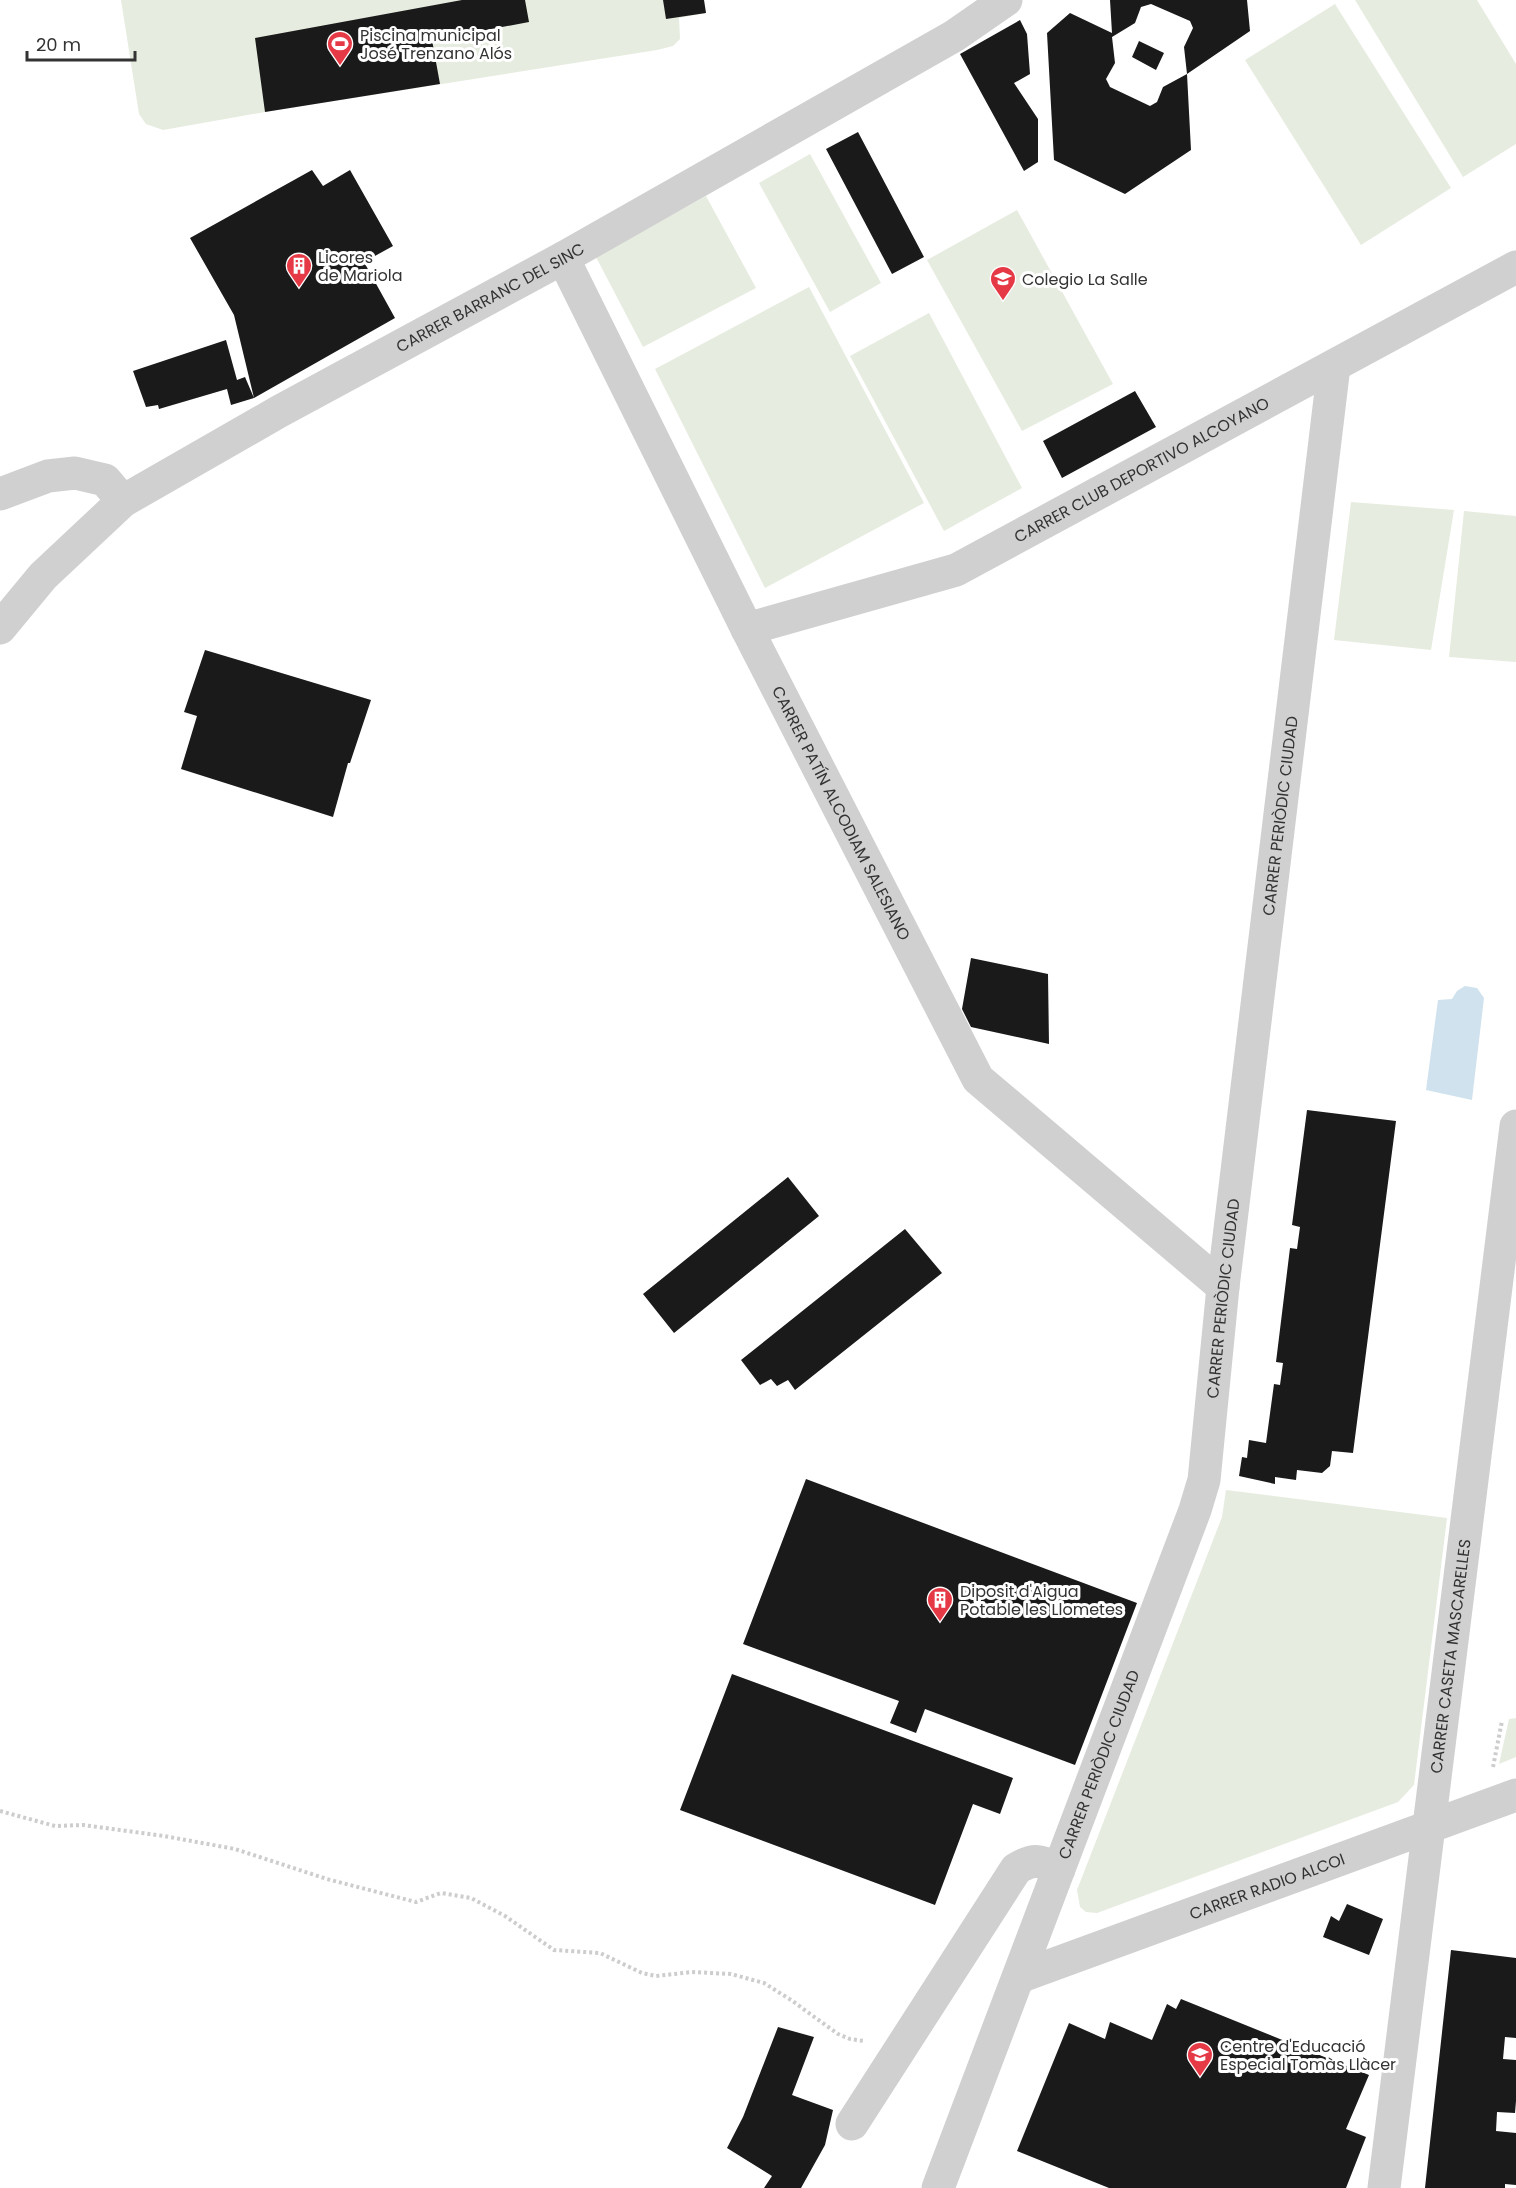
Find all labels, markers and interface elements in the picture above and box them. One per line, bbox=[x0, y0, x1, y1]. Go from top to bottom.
scale bar bbox=[27, 24, 135, 62]
place label: Piscina municipal José Trenzano Alós bbox=[360, 24, 512, 65]
sports icon: Piscina municipal José Trenzano Alós bbox=[325, 29, 355, 67]
text: 20 m bbox=[36, 32, 81, 57]
street label: CARRER BARRANC DEL SINC bbox=[392, 237, 589, 358]
place label: Licores de Mariola bbox=[318, 246, 403, 287]
building icon: Licores de Mariola bbox=[284, 251, 314, 289]
school or university icon: Colegio La Salle bbox=[988, 264, 1018, 302]
place label: Colegio La Salle bbox=[1022, 268, 1148, 291]
street label: CARRER CLUB DEPORTIVO ALCOYANO bbox=[1010, 392, 1273, 549]
street label: CARRER PATÍN ALCODIAM SALESIANO bbox=[766, 682, 916, 944]
street label: CARRER PERIÒDIC CIUDAD bbox=[1257, 715, 1304, 917]
street label: CARRER PERIÒDIC CIUDAD bbox=[1201, 1197, 1246, 1399]
street label: CARRER CASETA MASCARELLES bbox=[1425, 1538, 1477, 1775]
place label: Diposit d'Aigua Potable les Llometes bbox=[960, 1580, 1123, 1621]
building icon: Diposit d'Aigua Potable les Llometes bbox=[925, 1585, 955, 1623]
street label: CARRER PERIÒDIC CIUDAD bbox=[1053, 1667, 1145, 1863]
street label: CARRER RADIO ALCOI bbox=[1186, 1848, 1348, 1926]
place label: Centre d'Educació Especial Tomàs Llàcer bbox=[1220, 2035, 1396, 2076]
school or university icon: Centre d'Educació Especial Tomàs Llàcer bbox=[1185, 2040, 1215, 2078]

